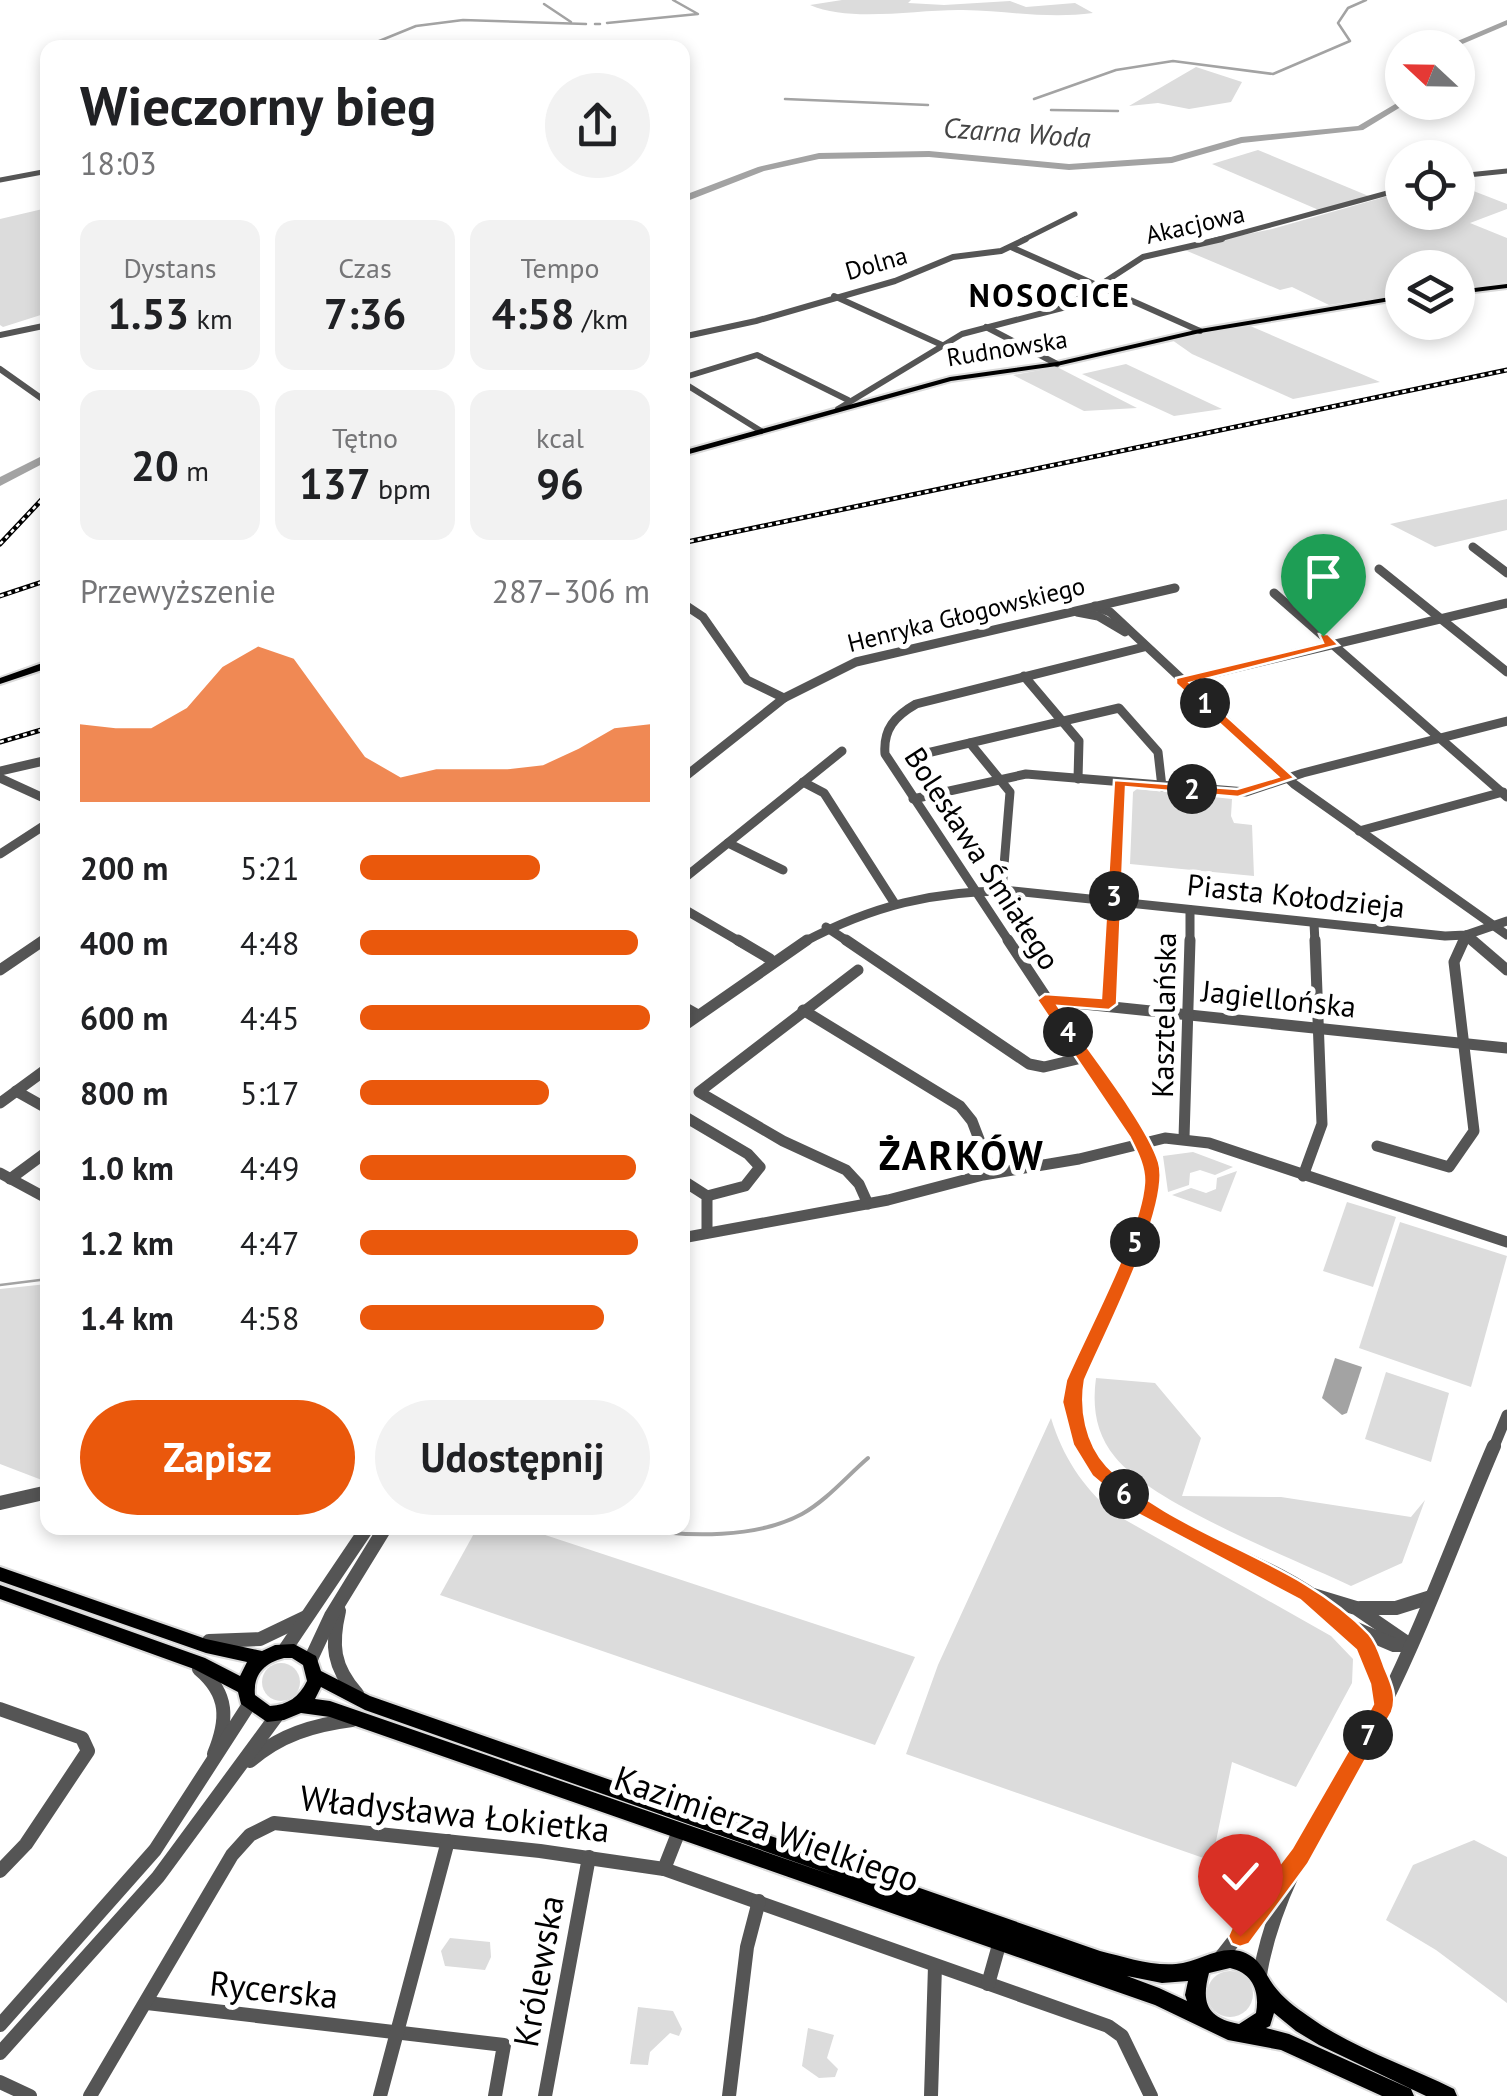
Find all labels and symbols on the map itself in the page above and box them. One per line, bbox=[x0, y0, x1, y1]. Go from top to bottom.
north arrow bbox=[1385, 30, 1475, 120]
water label: Czarna Woda bbox=[942, 108, 1092, 156]
street label: Akacjowa bbox=[1142, 197, 1248, 251]
street label: Dolna bbox=[841, 239, 911, 287]
district label: NOSOCICE bbox=[969, 274, 1131, 316]
street label: Rudnowska bbox=[944, 323, 1070, 373]
pin bbox=[1281, 534, 1366, 637]
street label: Henryka Głogowskiego bbox=[844, 569, 1088, 659]
pin: 1 bbox=[1180, 678, 1230, 728]
street label: Bolesława Śmiałego bbox=[896, 739, 1070, 977]
pin: 2 bbox=[1167, 764, 1217, 814]
street label: Piasta Kołodzieja bbox=[1185, 864, 1407, 926]
pin: 3 bbox=[1089, 871, 1139, 921]
street label: Kasztelańska bbox=[1142, 932, 1184, 1098]
street label: Jagiellońska bbox=[1198, 970, 1358, 1025]
pin: 4 bbox=[1043, 1007, 1093, 1057]
district label: ŻARKÓW bbox=[879, 1129, 1045, 1181]
pin: 5 bbox=[1110, 1217, 1160, 1267]
pin: 6 bbox=[1099, 1469, 1149, 1519]
pin: 7 bbox=[1343, 1710, 1393, 1760]
street label: Kazimierza Wielkiego bbox=[609, 1754, 925, 1902]
street label: Władysława Łokietka bbox=[298, 1774, 612, 1852]
pin bbox=[1198, 1834, 1283, 1937]
street label: Królewska bbox=[502, 1892, 574, 2050]
street label: Rycerska bbox=[207, 1959, 341, 2019]

